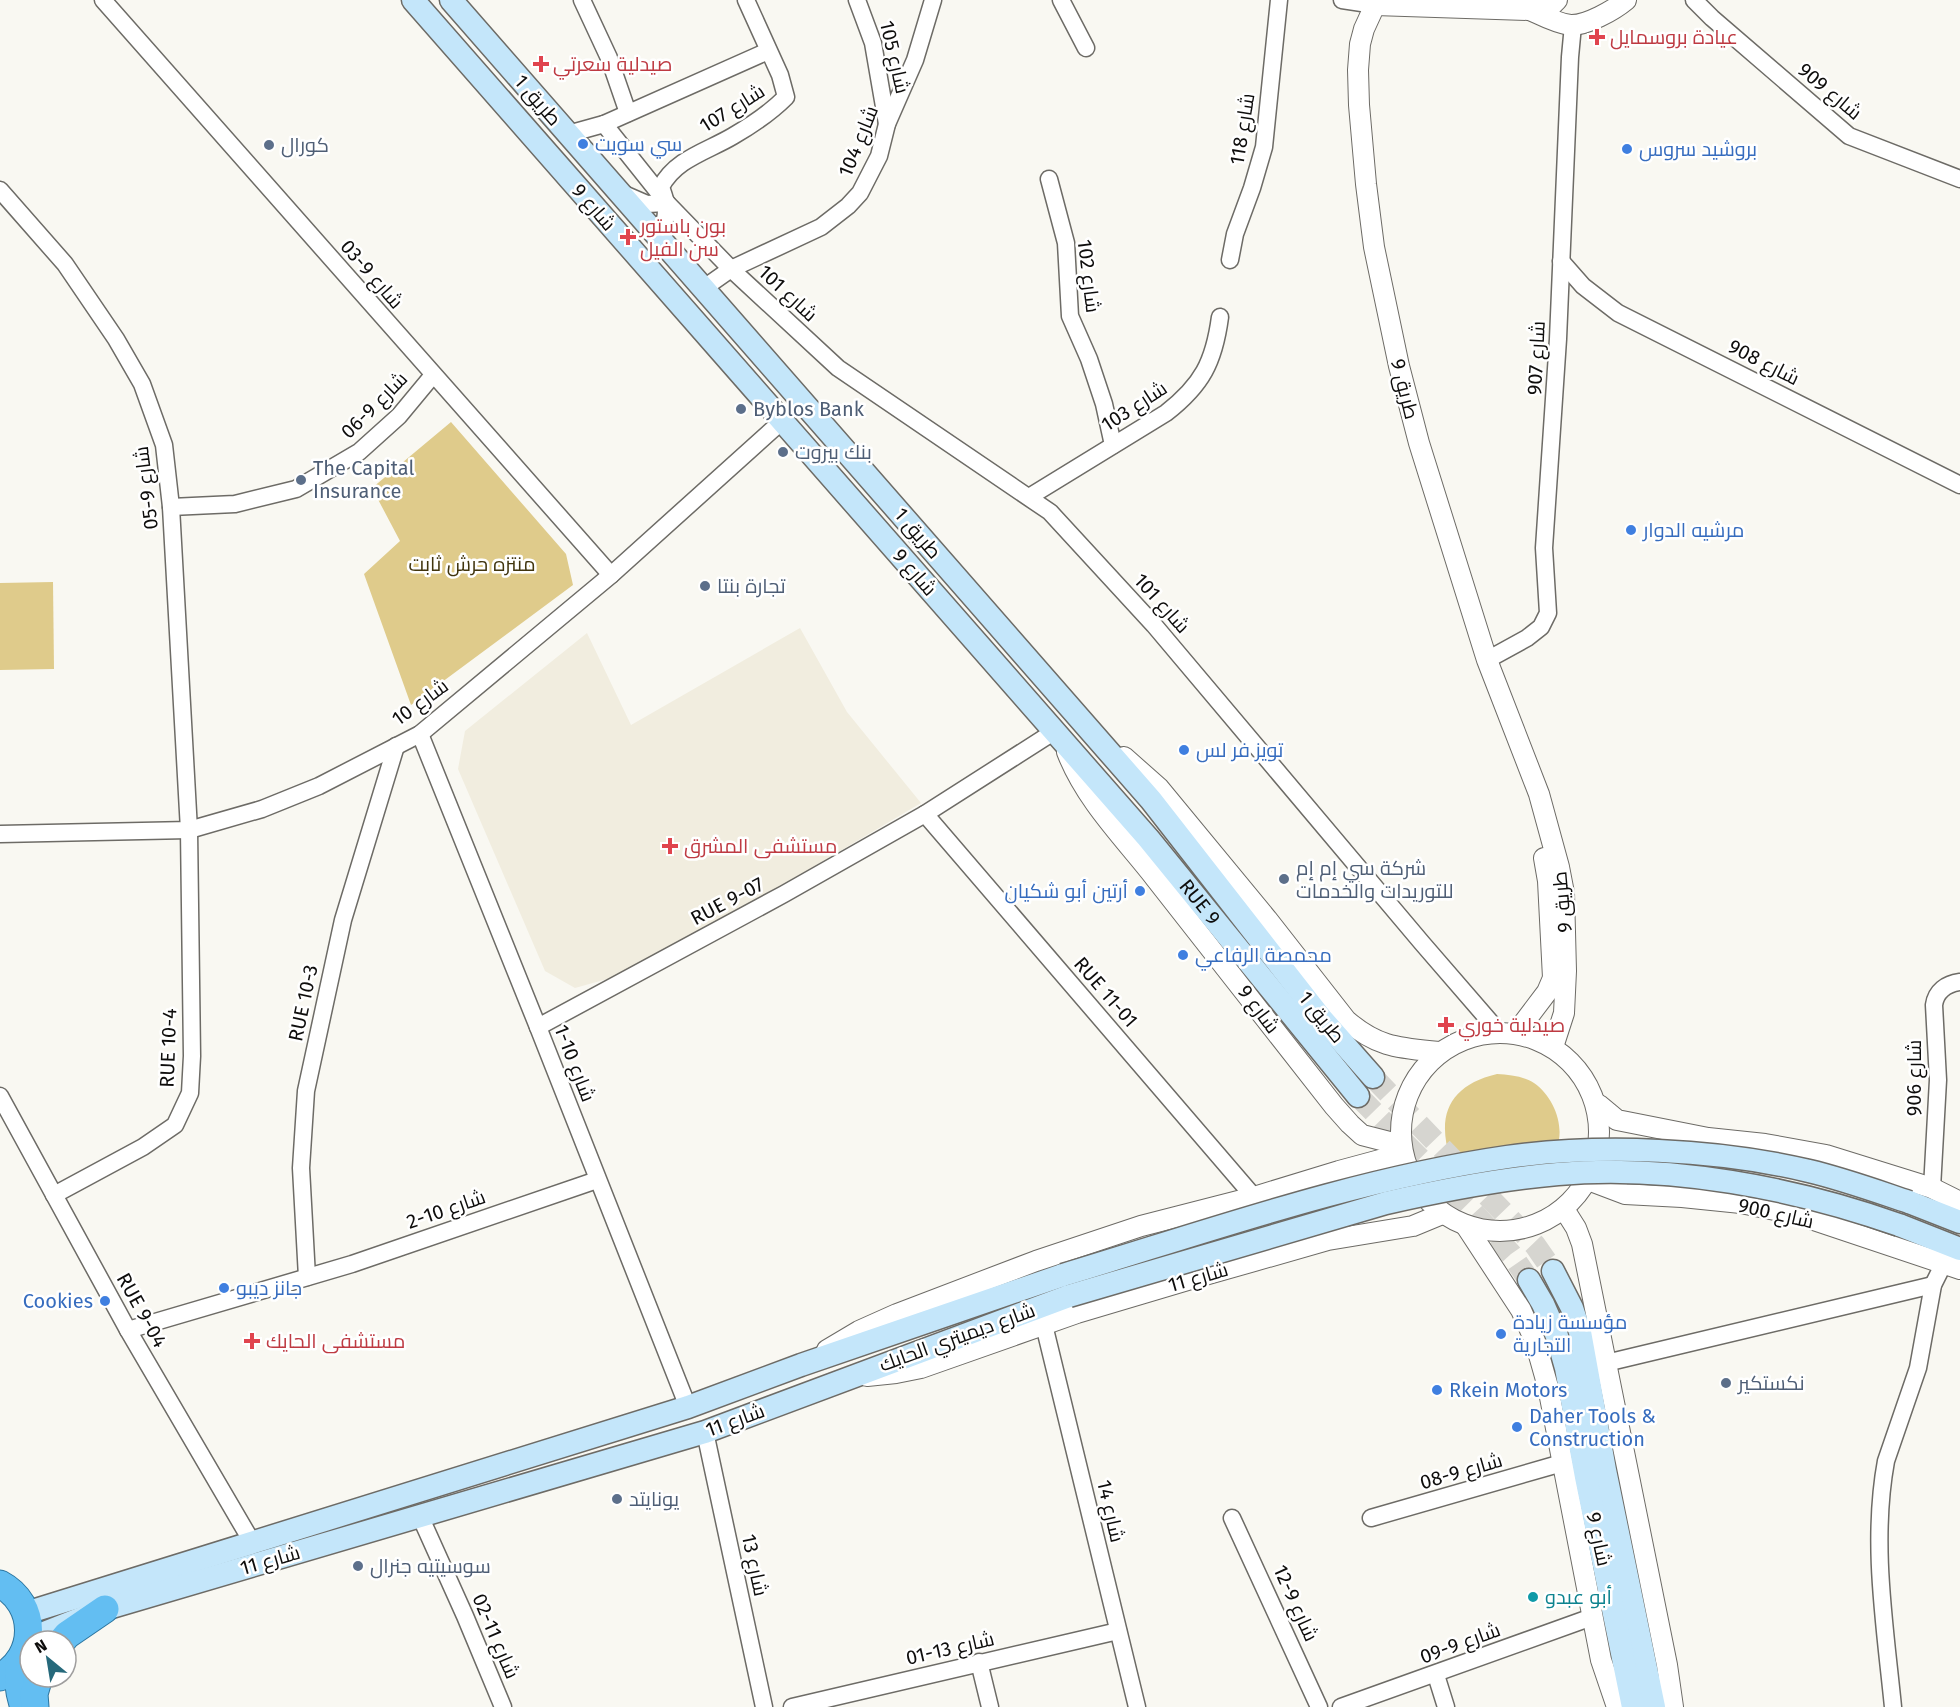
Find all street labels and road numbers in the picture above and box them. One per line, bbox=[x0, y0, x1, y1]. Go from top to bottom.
street label: شارع 105 bbox=[873, 18, 915, 96]
street label: شارع 909 bbox=[1792, 57, 1867, 126]
street label: طريق 1 bbox=[509, 70, 567, 131]
street label: شارع 107 bbox=[695, 79, 770, 139]
street label: شارع 118 bbox=[1225, 92, 1261, 167]
street label: شارع 104 bbox=[833, 102, 885, 181]
street label: شارع 9 bbox=[566, 179, 621, 237]
street label: شارع 9-03 bbox=[334, 235, 408, 315]
street label: شارع 102 bbox=[1071, 238, 1105, 314]
street label: شارع 101 bbox=[752, 260, 823, 328]
street label: شارع 907 bbox=[1522, 320, 1552, 396]
street label: شارع 908 bbox=[1723, 334, 1804, 392]
street label: طريق 9 bbox=[1385, 356, 1424, 422]
street label: شارع 9-06 bbox=[336, 367, 414, 445]
street label: شارع 103 bbox=[1097, 376, 1173, 438]
street label: شارع 9-05 bbox=[129, 445, 165, 531]
street label: طريق 1 bbox=[889, 503, 947, 564]
street label: شارع 9 bbox=[887, 544, 942, 602]
street label: شارع 101 bbox=[1127, 568, 1195, 639]
street label: شارع 10 bbox=[387, 674, 454, 732]
street label: طريق 9 bbox=[1547, 870, 1578, 934]
street label: RUE 9-07 bbox=[686, 872, 768, 930]
street label: RUE 9 bbox=[1174, 874, 1226, 929]
street label: RUE 11-01 bbox=[1069, 952, 1143, 1032]
street label: RUE 10-3 bbox=[283, 962, 323, 1044]
street label: شارع 9 bbox=[1231, 980, 1285, 1039]
street label: طريق 1 bbox=[1293, 986, 1350, 1048]
street label: RUE 10-4 bbox=[155, 1007, 181, 1088]
street label: شارع 10-1 bbox=[547, 1021, 601, 1106]
street label: شارع 906 bbox=[1902, 1040, 1928, 1116]
street label: شارع 10-2 bbox=[403, 1184, 489, 1236]
street label: شارع 900 bbox=[1735, 1193, 1816, 1235]
street label: شارع 11 bbox=[1165, 1257, 1231, 1299]
street label: RUE 9-04 bbox=[112, 1269, 172, 1352]
street label: شارع ديميتري الحايك bbox=[876, 1298, 1040, 1380]
street label: شارع 11 bbox=[702, 1398, 768, 1444]
street label: شارع 9-08 bbox=[1417, 1448, 1506, 1496]
street label: شارع 14 bbox=[1090, 1477, 1130, 1545]
street label: شارع 9 bbox=[1580, 1510, 1616, 1569]
street label: شارع 13 bbox=[735, 1532, 773, 1599]
street label: شارع 11 bbox=[237, 1540, 303, 1582]
street label: شارع 9-12 bbox=[1267, 1561, 1323, 1646]
street label: شارع 11-02 bbox=[466, 1590, 525, 1683]
street label: شارع 9-09 bbox=[1416, 1617, 1504, 1671]
street label: شارع 13-01 bbox=[903, 1626, 997, 1672]

